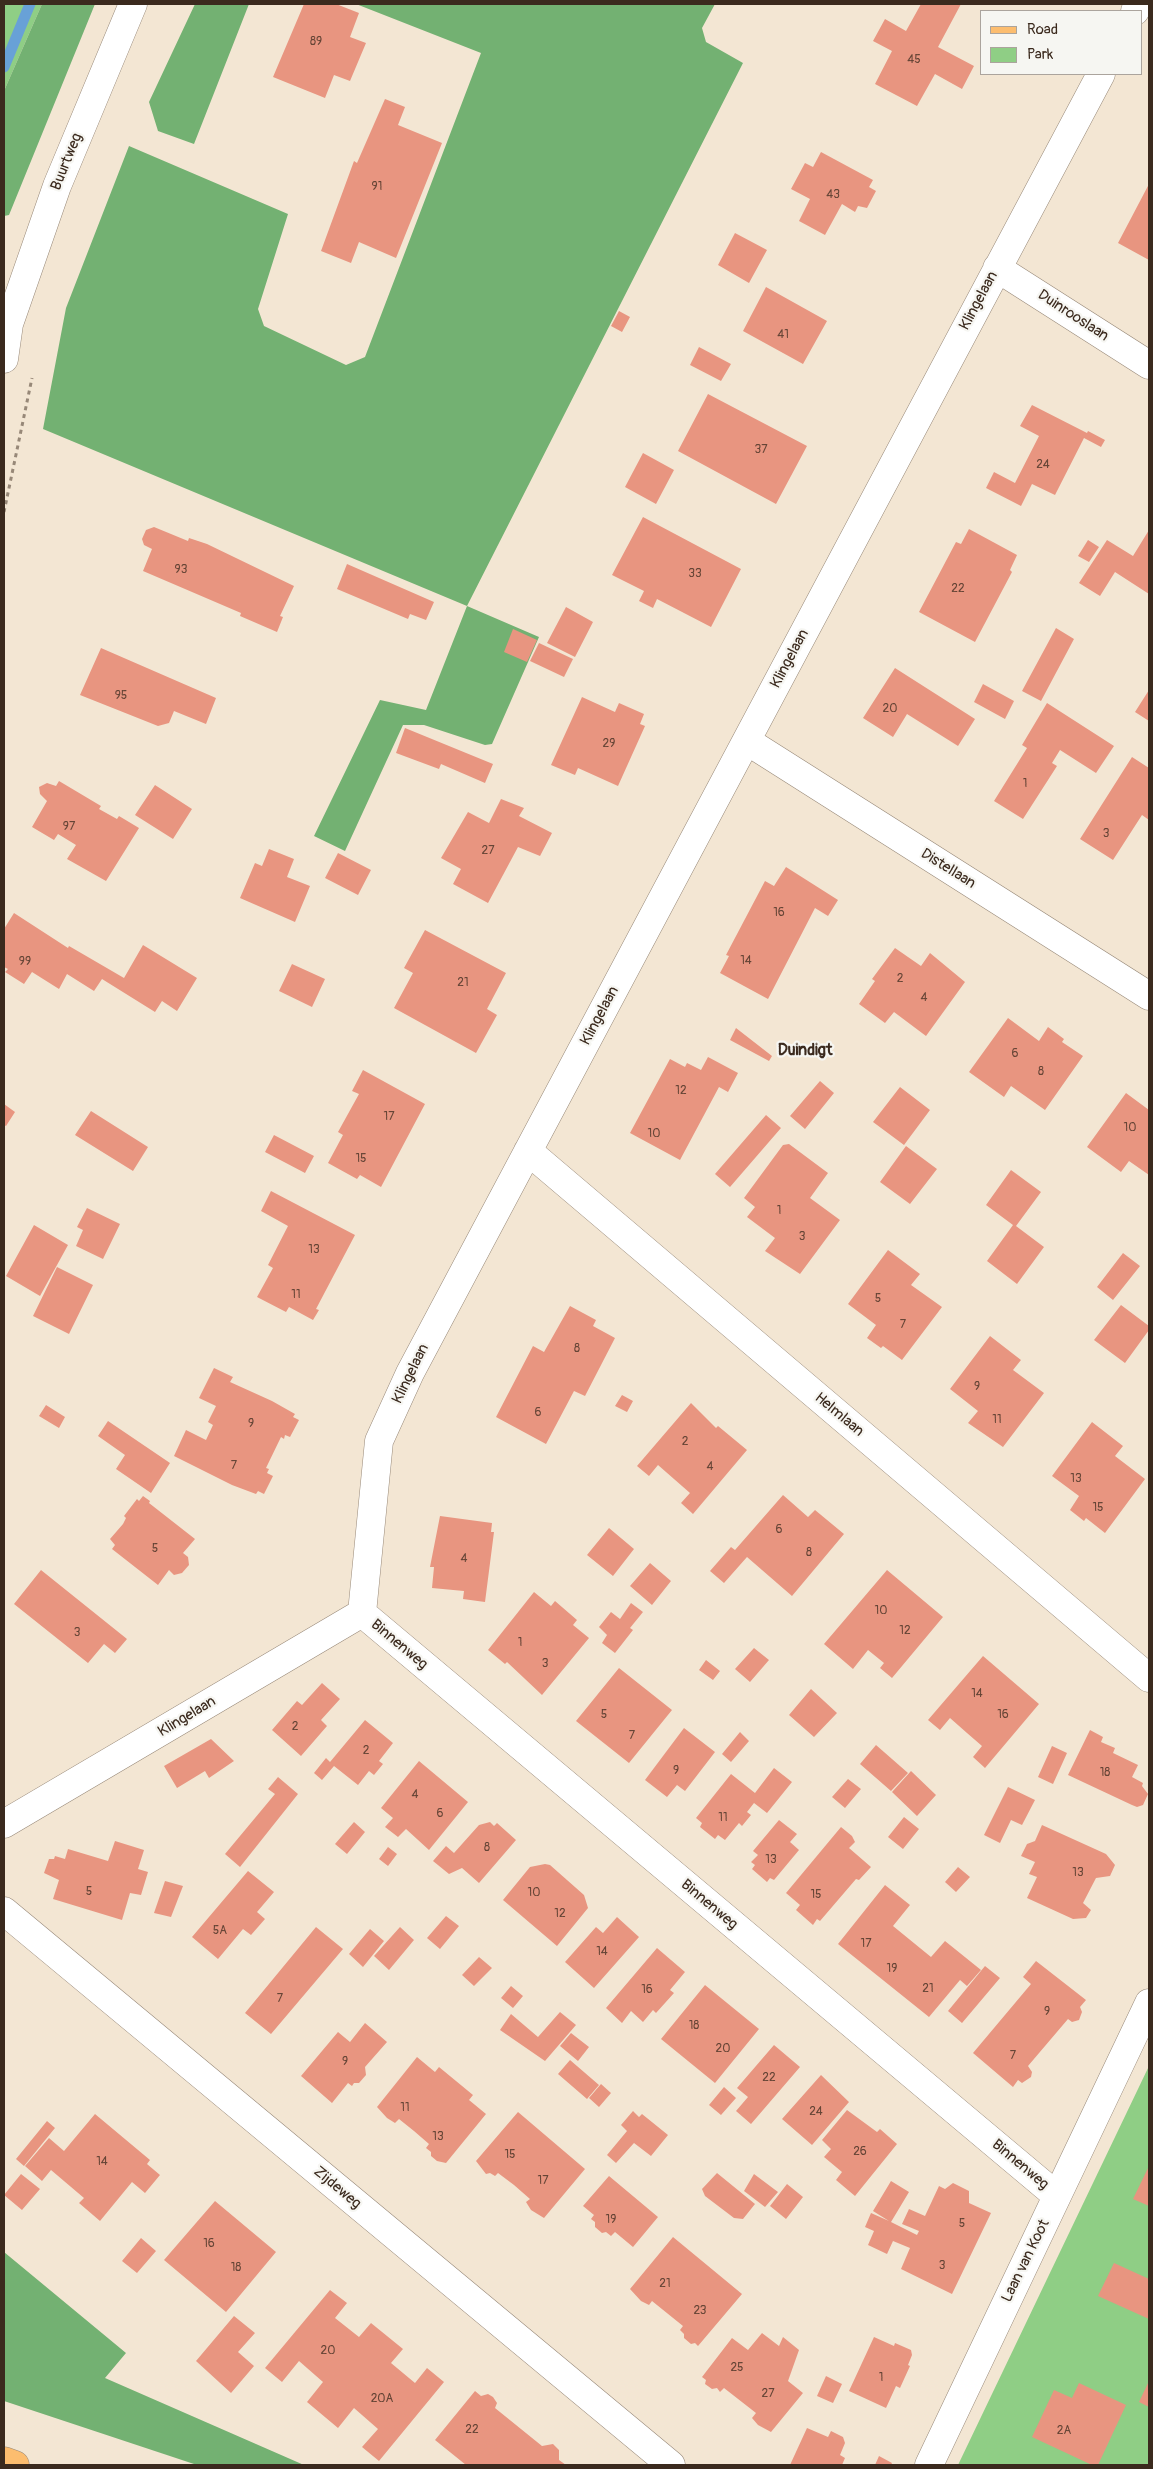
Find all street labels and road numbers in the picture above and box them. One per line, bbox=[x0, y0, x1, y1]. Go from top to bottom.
street label: Buurtweg bbox=[47, 131, 87, 193]
street label: Klingelaan bbox=[956, 268, 1002, 334]
street label: Duinrooslaan bbox=[1034, 286, 1112, 346]
street label: Klingelaan bbox=[767, 626, 813, 692]
street label: Distellaan bbox=[917, 845, 979, 893]
street label: Klingelaan bbox=[577, 983, 623, 1049]
street label: Klingelaan bbox=[389, 1341, 433, 1407]
street label: Helmlaan bbox=[811, 1389, 867, 1441]
street label: Binnenweg bbox=[367, 1616, 431, 1674]
street label: Klingelaan bbox=[155, 1693, 219, 1741]
street label: Binnenweg bbox=[677, 1876, 741, 1934]
street label: Binnenweg bbox=[988, 2136, 1052, 2194]
street label: Zijdeweg bbox=[310, 2163, 364, 2213]
street label: Laan van Koot bbox=[998, 2217, 1054, 2305]

